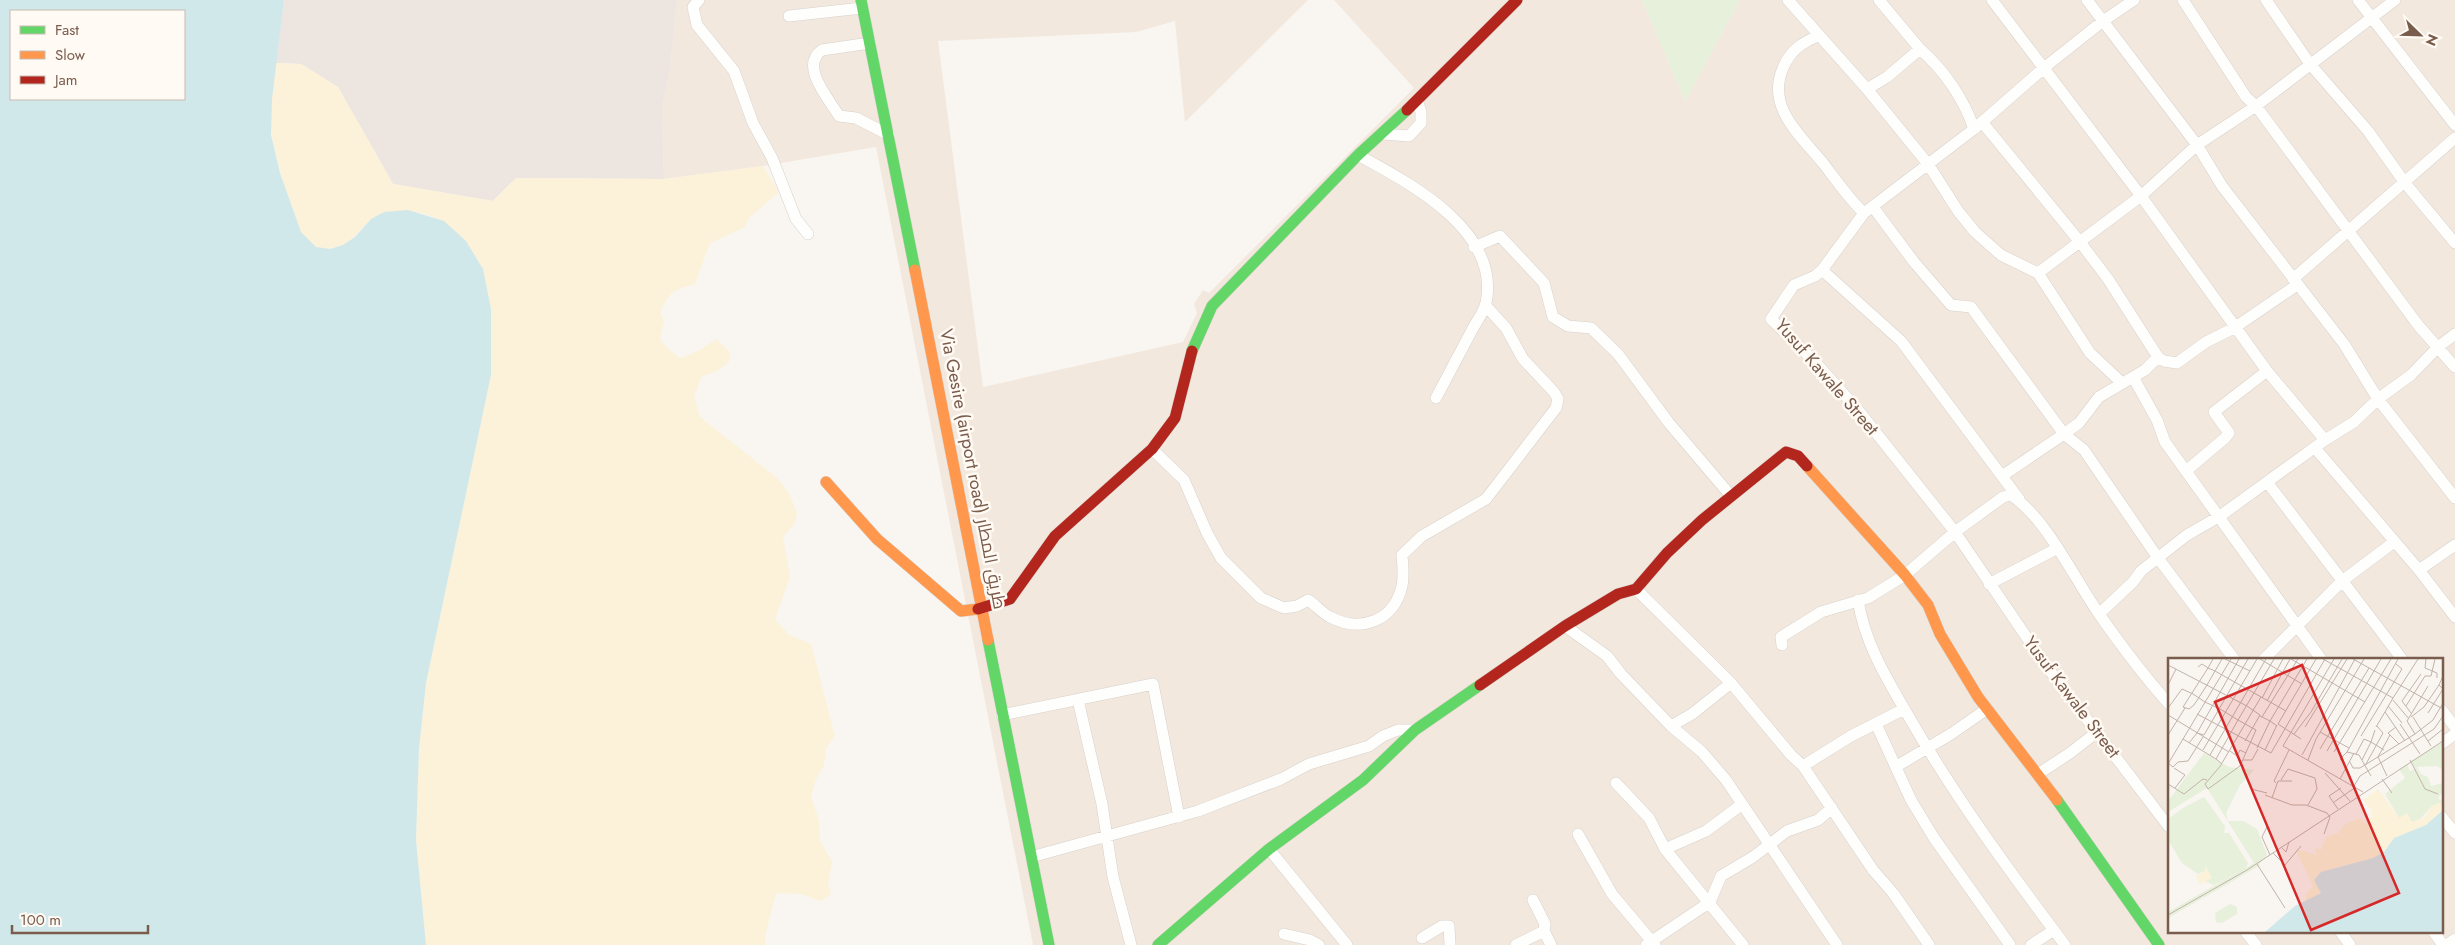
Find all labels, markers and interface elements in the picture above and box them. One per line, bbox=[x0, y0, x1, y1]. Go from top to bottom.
legend bbox=[10, 10, 185, 100]
north arrow bbox=[2395, 10, 2445, 60]
text: Fast bbox=[55, 19, 79, 41]
text: N bbox=[2421, 31, 2443, 49]
text: Slow bbox=[55, 44, 86, 66]
text: Jam bbox=[53, 69, 78, 91]
street label: Yusuf Kawale Street bbox=[1769, 313, 1885, 441]
street label: Via Gesire (airport road) طريق المطار bbox=[933, 327, 1013, 611]
street label: Yusuf Kawale Street bbox=[2017, 631, 2127, 764]
inset map bbox=[2168, 658, 2442, 932]
scale bar bbox=[12, 902, 149, 934]
text: 100 m bbox=[20, 909, 61, 931]

